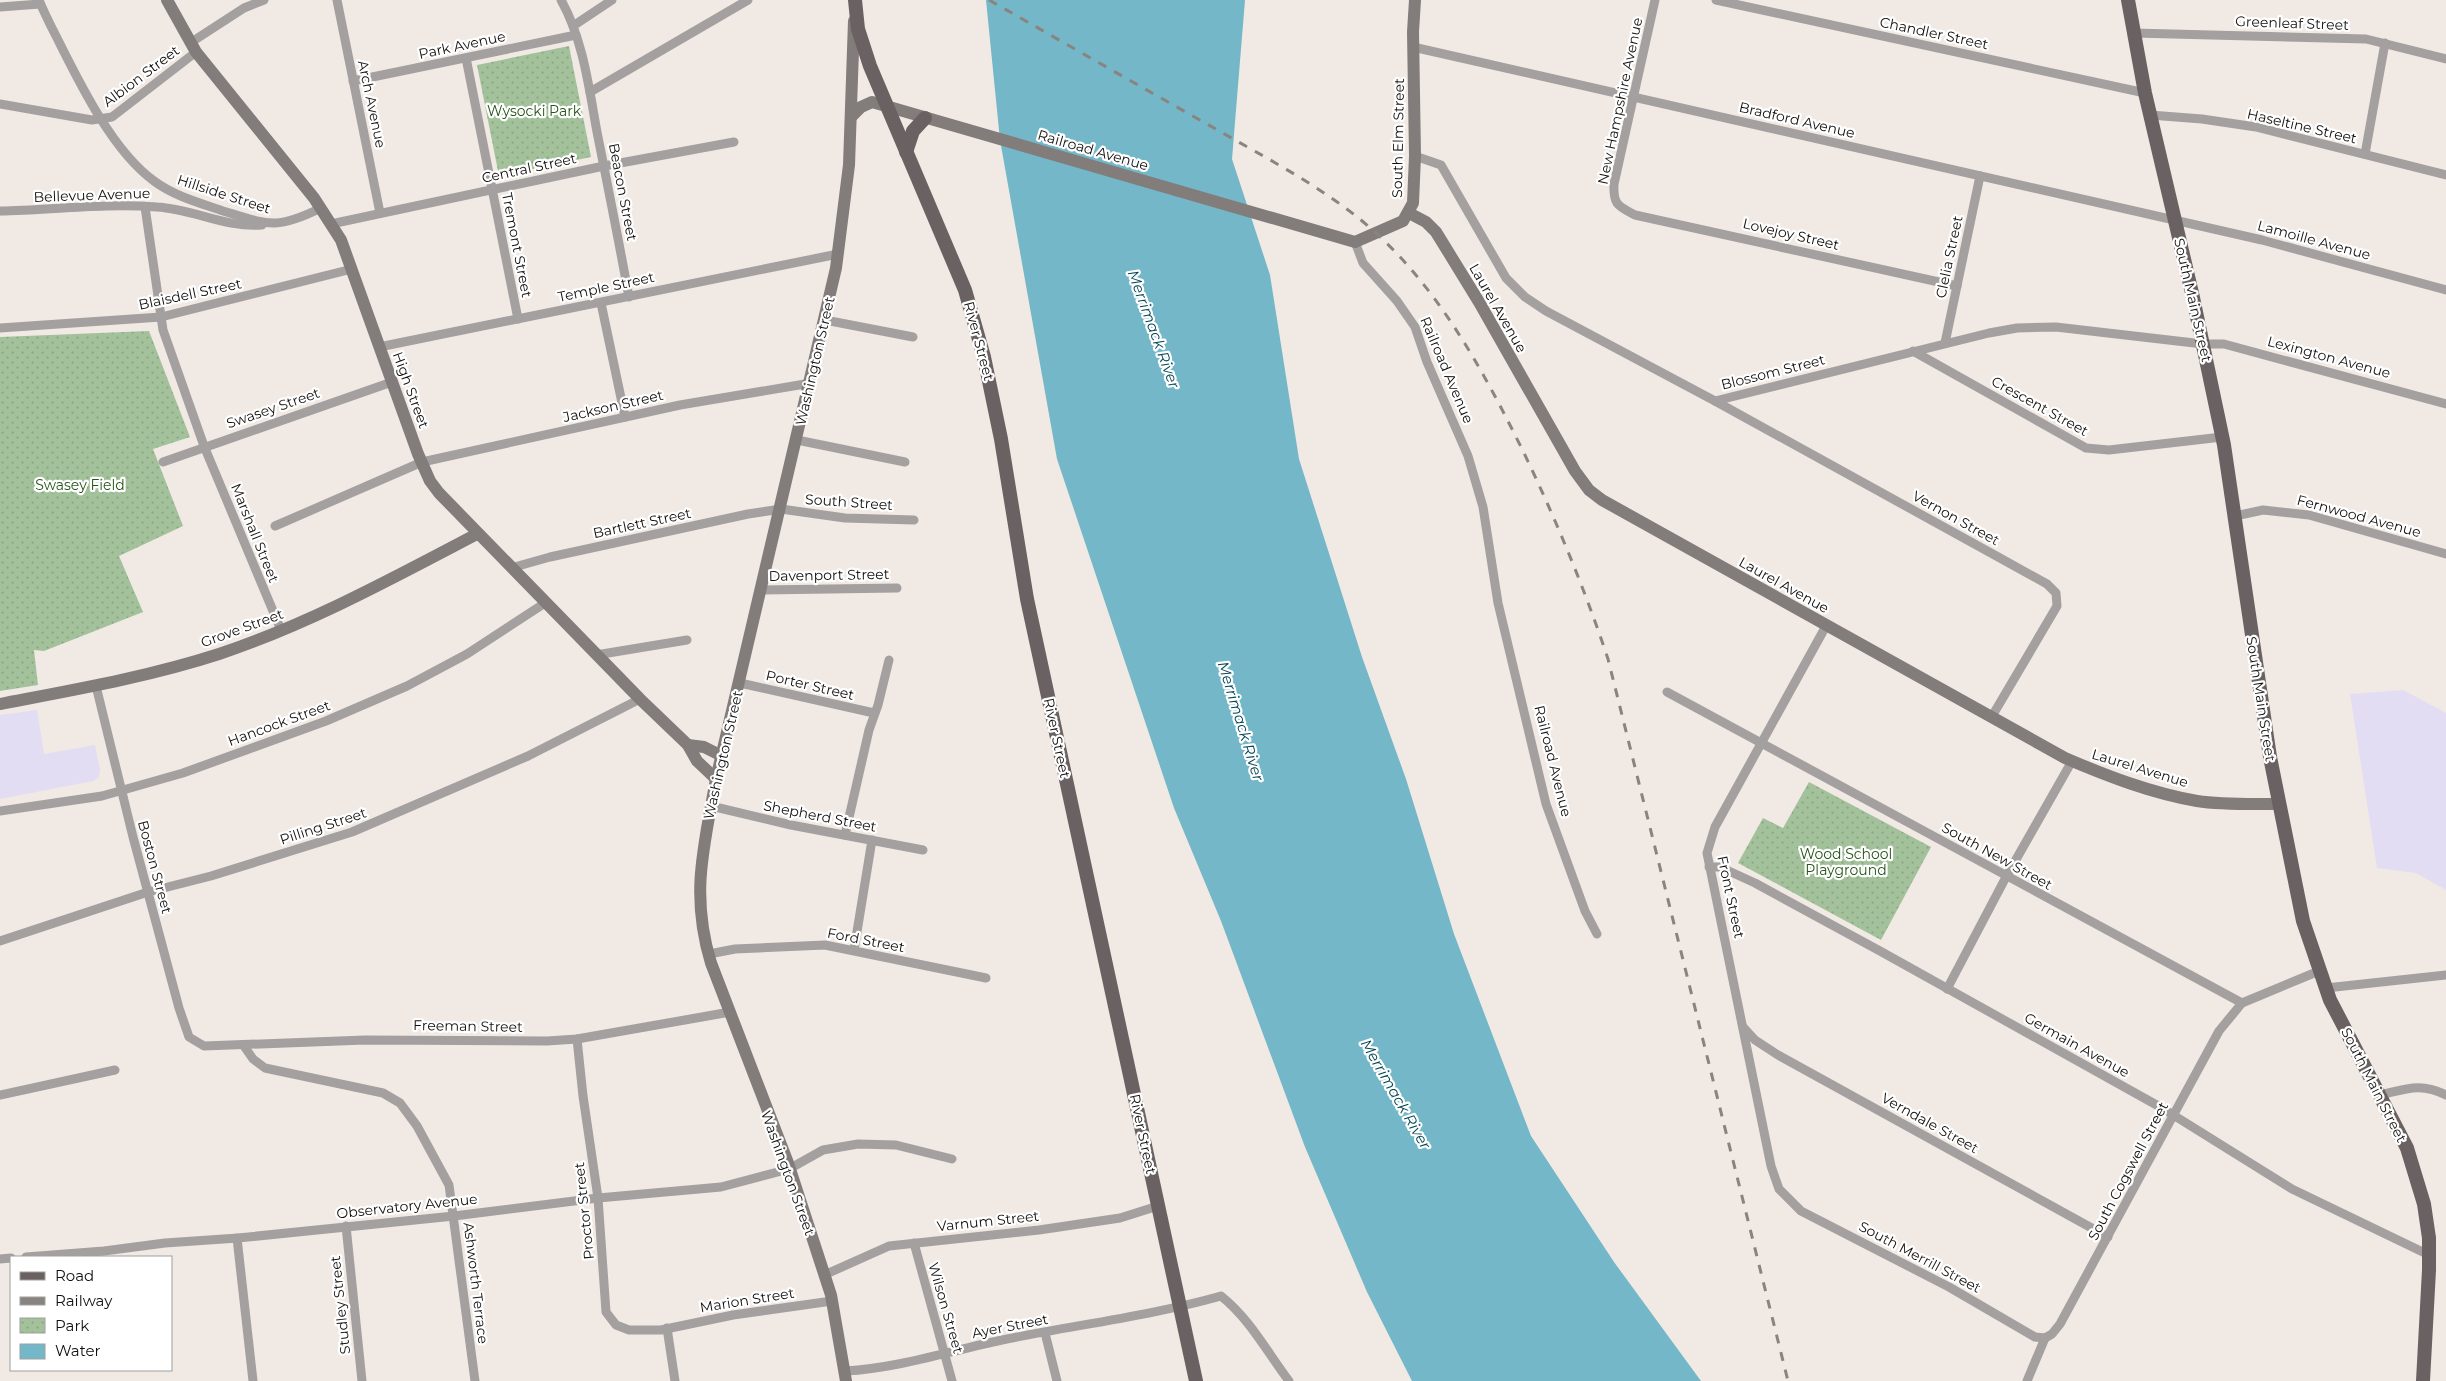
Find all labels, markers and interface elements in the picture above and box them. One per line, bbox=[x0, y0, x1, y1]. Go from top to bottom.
street label: Greenleaf Street bbox=[2235, 12, 2349, 34]
street label: Chandler Street bbox=[1878, 13, 1990, 53]
street label: New Hampshire Avenue bbox=[1594, 16, 1646, 186]
street label: Park Avenue bbox=[417, 27, 507, 63]
street label: Albion Street bbox=[99, 41, 183, 111]
street label: Arch Avenue bbox=[354, 58, 390, 150]
street label: South Elm Street bbox=[1388, 78, 1408, 198]
street label: Bradford Avenue bbox=[1737, 98, 1857, 142]
park label: Wysocki Park bbox=[487, 102, 582, 120]
street label: Haseltine Street bbox=[2245, 105, 2359, 147]
street label: Railroad Avenue bbox=[1036, 126, 1150, 174]
street label: Beacon Street bbox=[605, 142, 641, 243]
street label: Central Street bbox=[480, 149, 578, 187]
street label: Hillside Street bbox=[175, 170, 273, 218]
street label: Bellevue Avenue bbox=[33, 184, 151, 206]
street label: Tremont Street bbox=[498, 191, 536, 299]
street label: Lovejoy Street bbox=[1741, 214, 1841, 254]
street label: Clelia Street bbox=[1931, 214, 1967, 300]
street label: Lamoille Avenue bbox=[2255, 216, 2373, 264]
street label: South Main Street bbox=[2170, 236, 2216, 364]
street label: Laurel Avenue bbox=[1465, 260, 1531, 356]
water label: Merrimack River bbox=[1124, 267, 1185, 392]
street label: Temple Street bbox=[556, 268, 656, 306]
street label: Blaisdell Street bbox=[137, 274, 243, 314]
street label: Washington Street bbox=[791, 294, 839, 427]
street label: River Street bbox=[960, 299, 998, 383]
street label: Railroad Avenue bbox=[1416, 314, 1478, 426]
street label: Lexington Avenue bbox=[2265, 332, 2393, 382]
street label: High Street bbox=[389, 349, 433, 431]
street label: Blossom Street bbox=[1719, 350, 1827, 394]
street label: Crescent Street bbox=[1988, 372, 2092, 440]
street label: Swasey Street bbox=[224, 384, 322, 432]
street label: Jackson Street bbox=[560, 386, 665, 426]
park label: Swasey Field bbox=[35, 476, 125, 494]
street label: Marshall Street bbox=[227, 481, 283, 585]
street label: Vernon Street bbox=[1909, 487, 2003, 549]
street label: South Street bbox=[805, 490, 894, 514]
street label: Fernwood Avenue bbox=[2295, 491, 2423, 541]
street label: Bartlett Street bbox=[591, 504, 693, 542]
street label: Laurel Avenue bbox=[1736, 553, 1832, 617]
street label: Davenport Street bbox=[768, 565, 890, 585]
street label: Grove Street bbox=[198, 605, 286, 651]
street label: South Main Street bbox=[2242, 635, 2280, 763]
water label: Merrimack River bbox=[1214, 659, 1269, 784]
street label: Porter Street bbox=[764, 666, 856, 704]
street label: Washington Street bbox=[699, 688, 747, 821]
street label: Hancock Street bbox=[225, 696, 333, 750]
street label: River Street bbox=[1040, 696, 1074, 780]
street label: Railroad Avenue bbox=[1530, 703, 1576, 819]
street label: Laurel Avenue bbox=[2090, 745, 2190, 791]
street label: Shepherd Street bbox=[762, 796, 878, 836]
street label: Pilling Street bbox=[277, 803, 369, 848]
street label: Boston Street bbox=[134, 818, 176, 916]
street label: South New Street bbox=[1939, 818, 2056, 894]
park label: Wood School Playground bbox=[1800, 845, 1892, 879]
street label: Front Street bbox=[1713, 854, 1749, 940]
street label: Ford Street bbox=[826, 924, 906, 956]
street label: Germain Avenue bbox=[2021, 1009, 2133, 1081]
street label: Freeman Street bbox=[413, 1016, 523, 1036]
street label: South Main Street bbox=[2337, 1025, 2411, 1146]
water label: Merrimack River bbox=[1357, 1035, 1436, 1153]
street label: Verndale Street bbox=[1878, 1089, 1982, 1157]
street label: River Street bbox=[1126, 1092, 1160, 1176]
street label: South Cogswell Street bbox=[2084, 1098, 2172, 1243]
street label: Washington Street bbox=[757, 1108, 819, 1238]
street label: Proctor Street bbox=[570, 1161, 598, 1261]
street label: Observatory Avenue bbox=[336, 1190, 478, 1222]
street label: Varnum Street bbox=[936, 1207, 1040, 1235]
street label: South Merrill Street bbox=[1856, 1217, 1984, 1297]
street label: Ashworth Terrace bbox=[460, 1221, 492, 1345]
street label: Studley Street bbox=[326, 1255, 354, 1355]
legend bbox=[10, 1256, 172, 1371]
street label: Wilson Street bbox=[924, 1260, 968, 1356]
text: Road bbox=[55, 1266, 94, 1285]
street label: Marion Street bbox=[699, 1284, 796, 1316]
text: Railway bbox=[55, 1291, 113, 1310]
street label: Ayer Street bbox=[970, 1310, 1050, 1342]
text: Park bbox=[55, 1316, 89, 1335]
text: Water bbox=[55, 1341, 101, 1360]

